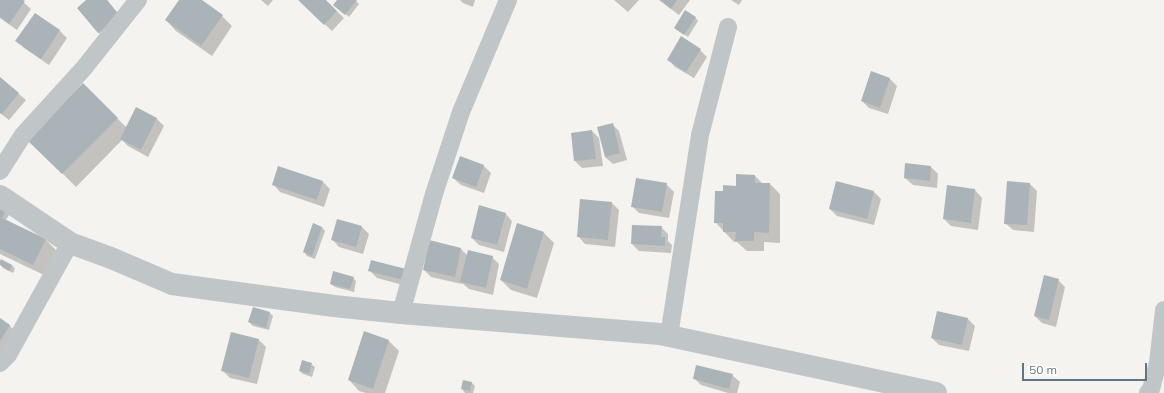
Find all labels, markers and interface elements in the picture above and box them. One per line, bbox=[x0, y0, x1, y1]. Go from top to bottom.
scale bar bbox=[1024, 355, 1149, 381]
text: 50 m bbox=[1029, 362, 1057, 377]

